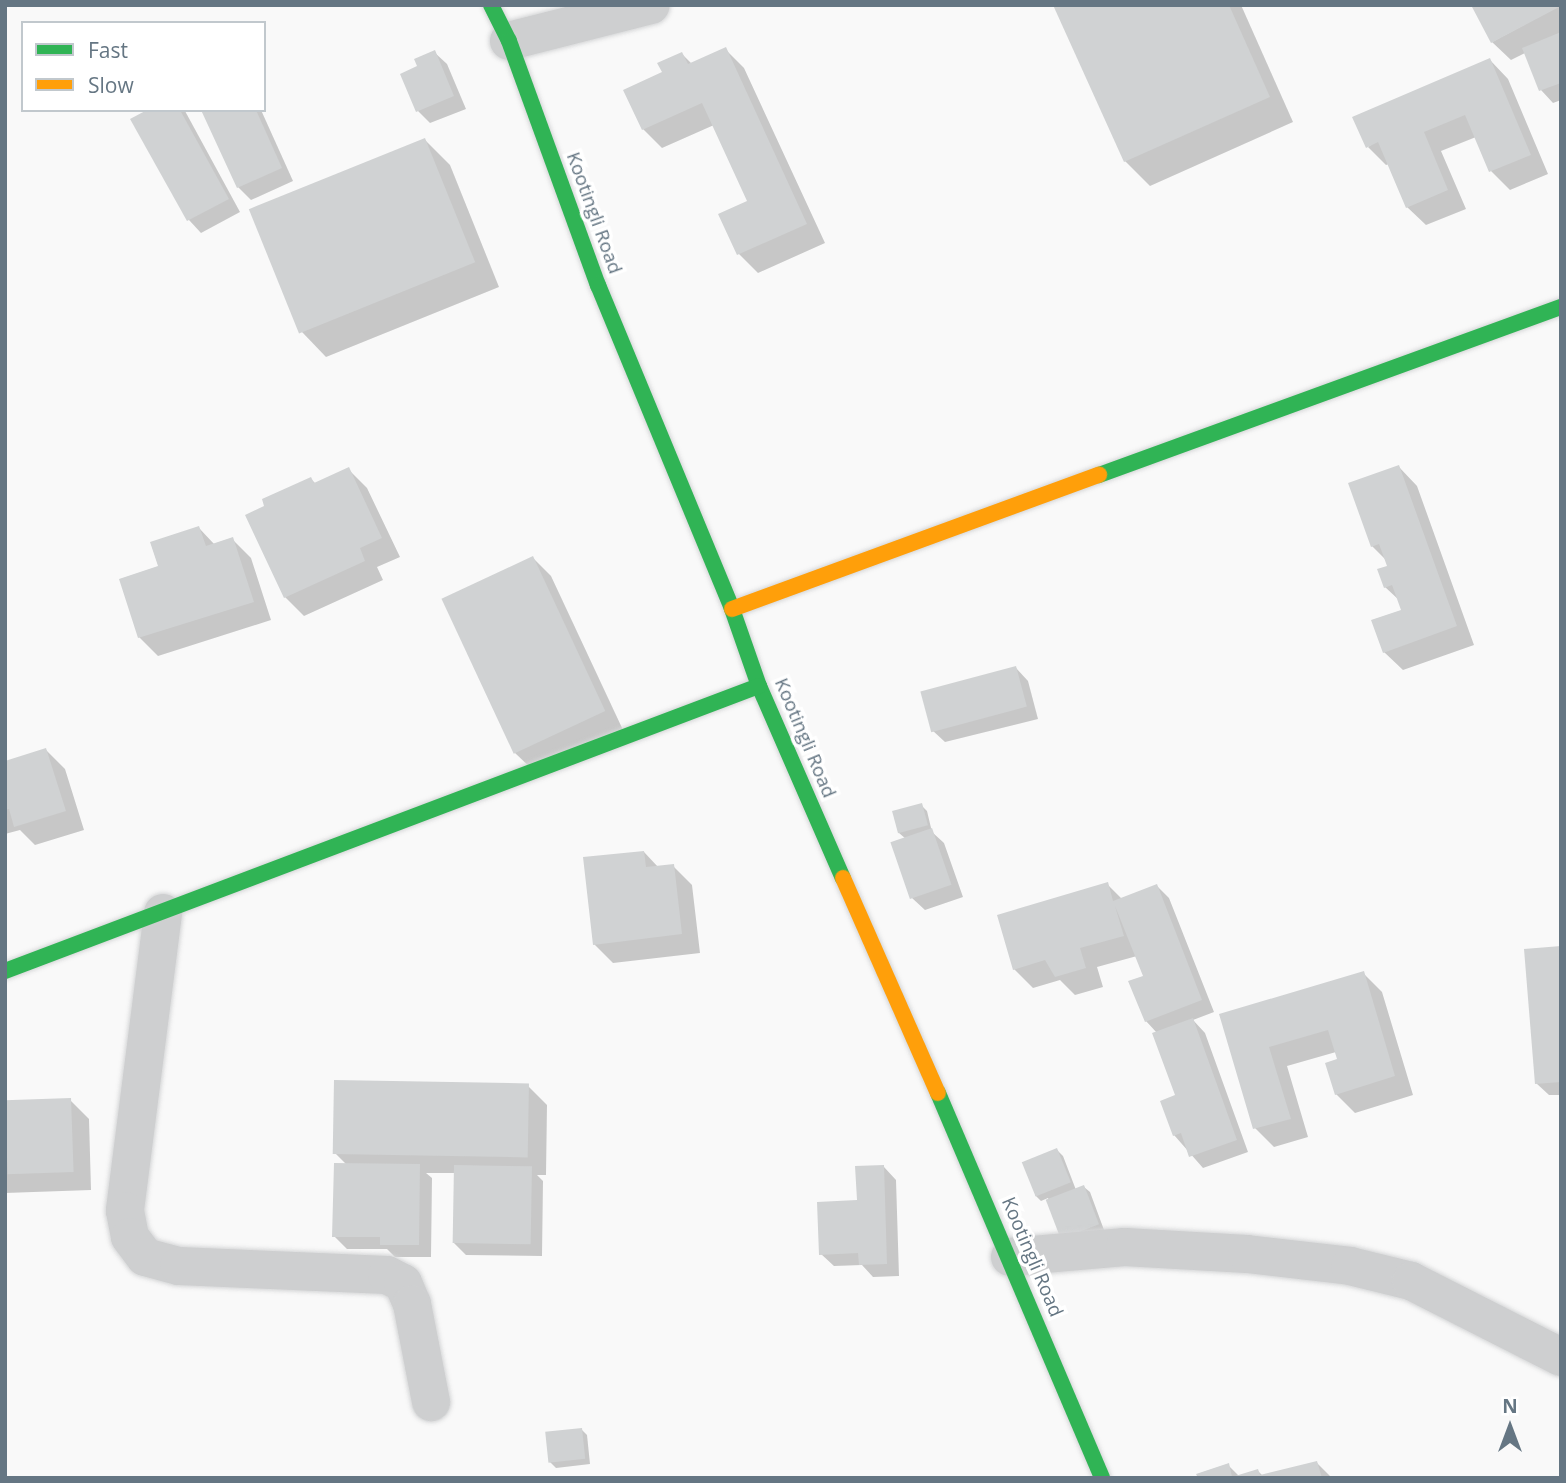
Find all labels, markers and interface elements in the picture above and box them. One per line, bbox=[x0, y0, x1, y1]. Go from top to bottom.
legend bbox=[21, 21, 266, 112]
text: Fast bbox=[88, 36, 128, 64]
text: Slow bbox=[88, 71, 134, 99]
street label: Kootingli Road bbox=[561, 149, 627, 277]
street label: Kootingli Road bbox=[770, 675, 840, 801]
street label: Kootingli Road bbox=[997, 1194, 1067, 1320]
north arrow bbox=[1475, 1392, 1545, 1462]
text: N bbox=[1502, 1393, 1518, 1419]

